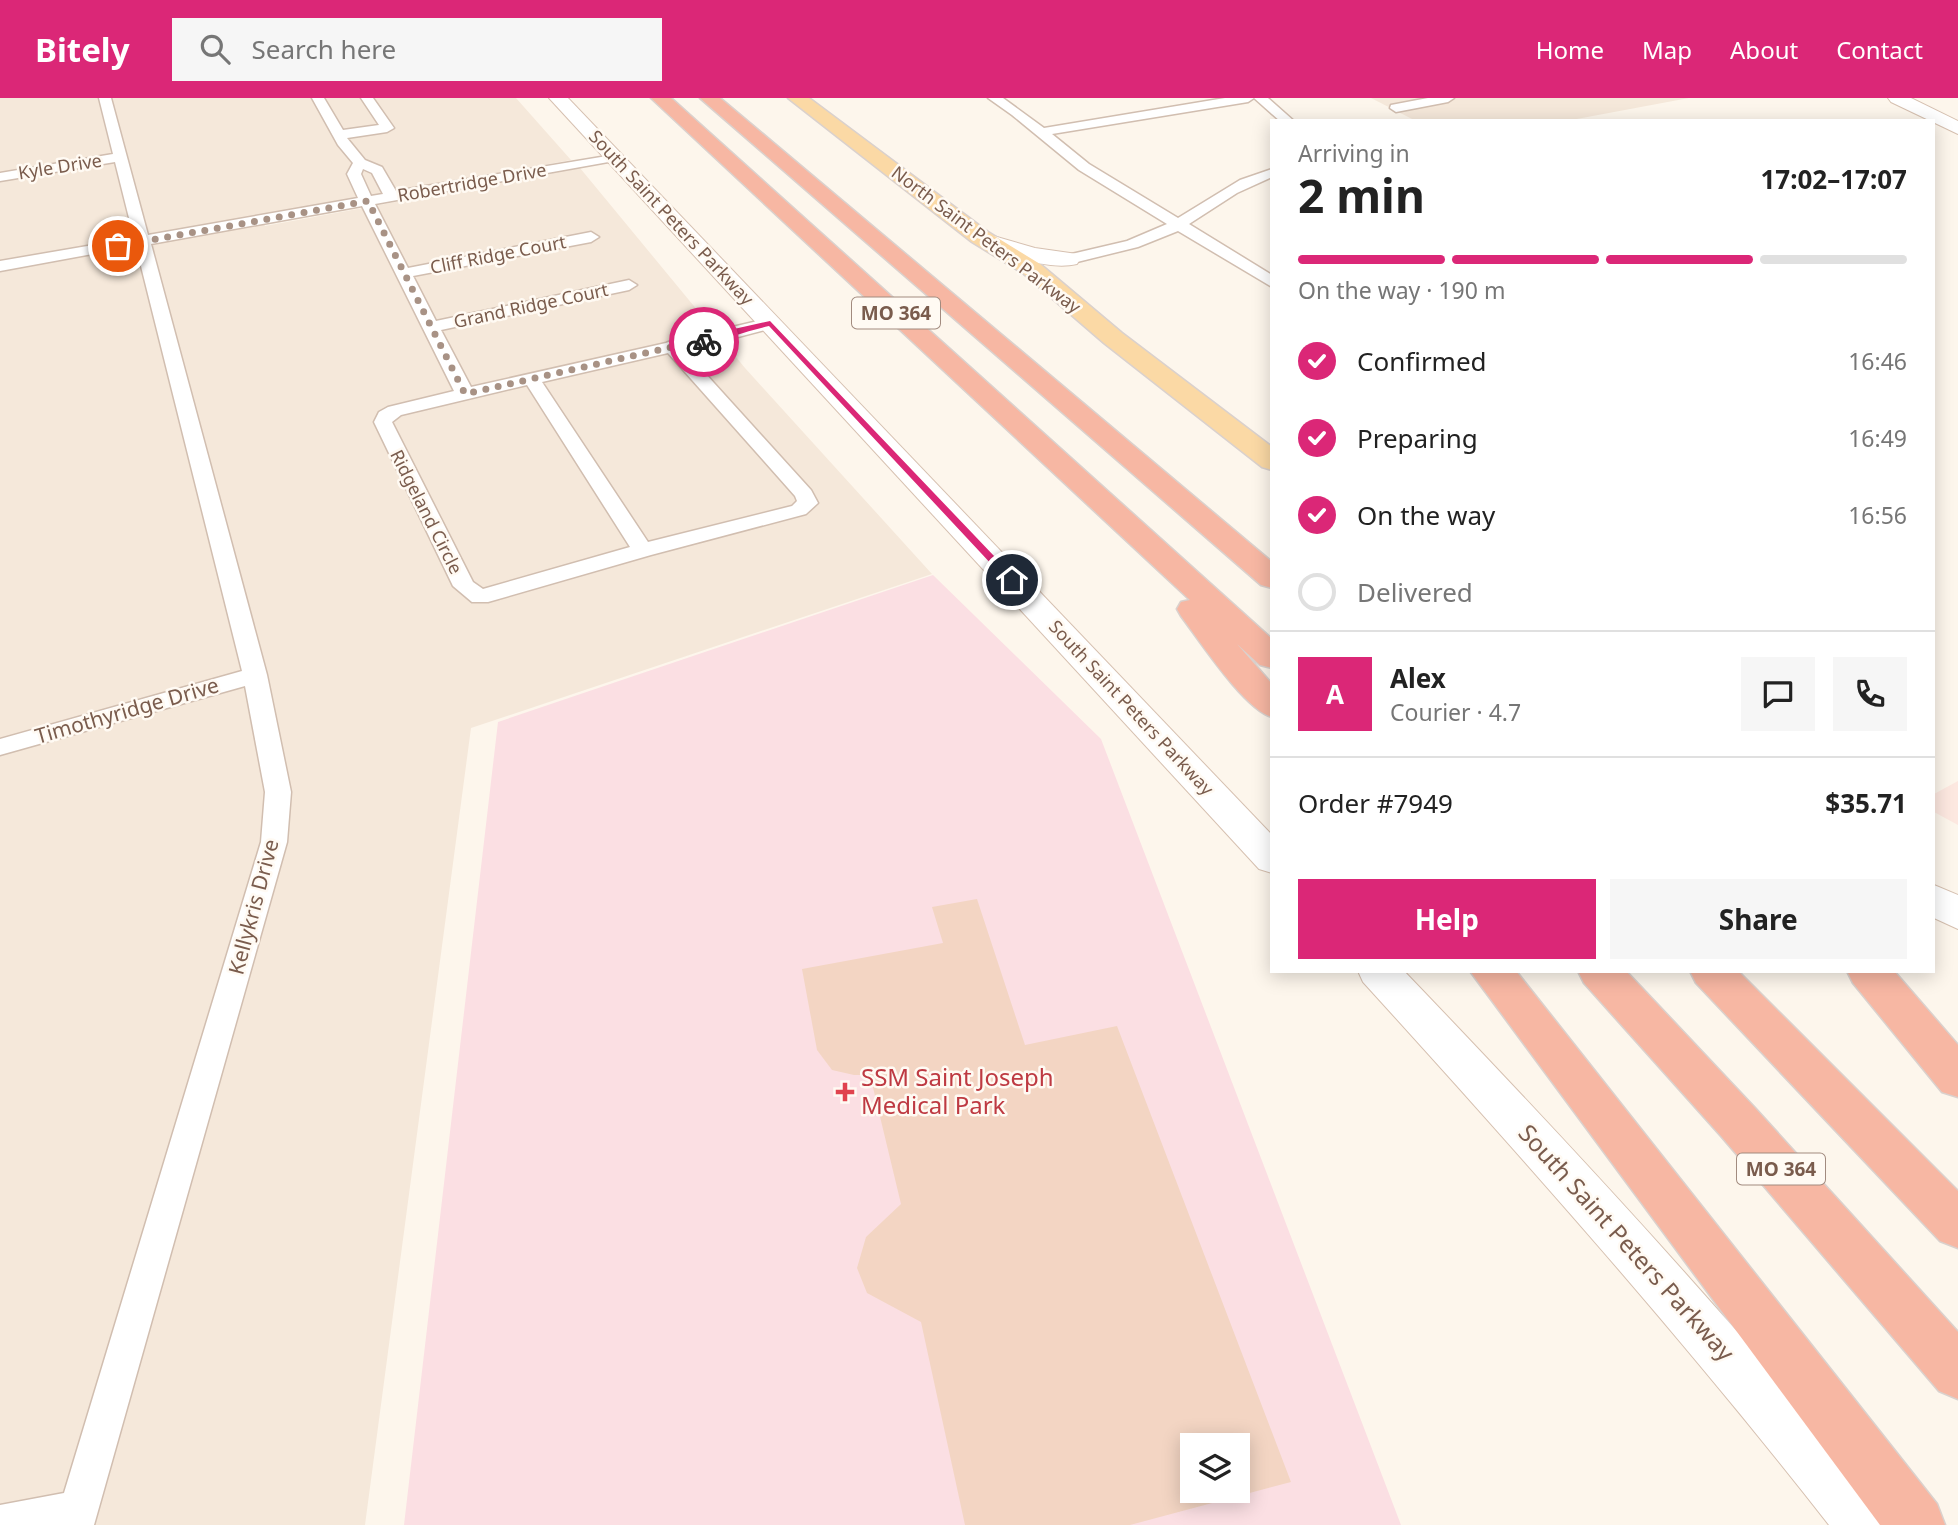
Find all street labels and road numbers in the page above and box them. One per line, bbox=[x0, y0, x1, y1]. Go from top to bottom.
street label: South Saint Peters Parkway bbox=[584, 125, 760, 311]
street label: Kyle Drive bbox=[16, 148, 103, 184]
street label: Robertridge Drive bbox=[395, 157, 548, 207]
street label: North Saint Peters Parkway bbox=[887, 160, 1087, 319]
street label: Cliff Ridge Court bbox=[428, 229, 568, 279]
street label: Grand Ridge Court bbox=[451, 277, 611, 333]
road number: MO 364 bbox=[852, 298, 940, 328]
street label: Ridgeland Circle bbox=[385, 445, 469, 578]
street label: South Saint Peters Parkway bbox=[1044, 615, 1220, 801]
street label: Timothyridge Drive bbox=[32, 670, 222, 750]
street label: Kellykris Drive bbox=[222, 836, 285, 978]
street label: South Saint Peters Parkway bbox=[1512, 1117, 1743, 1368]
road number: MO 364 bbox=[1737, 1154, 1825, 1184]

